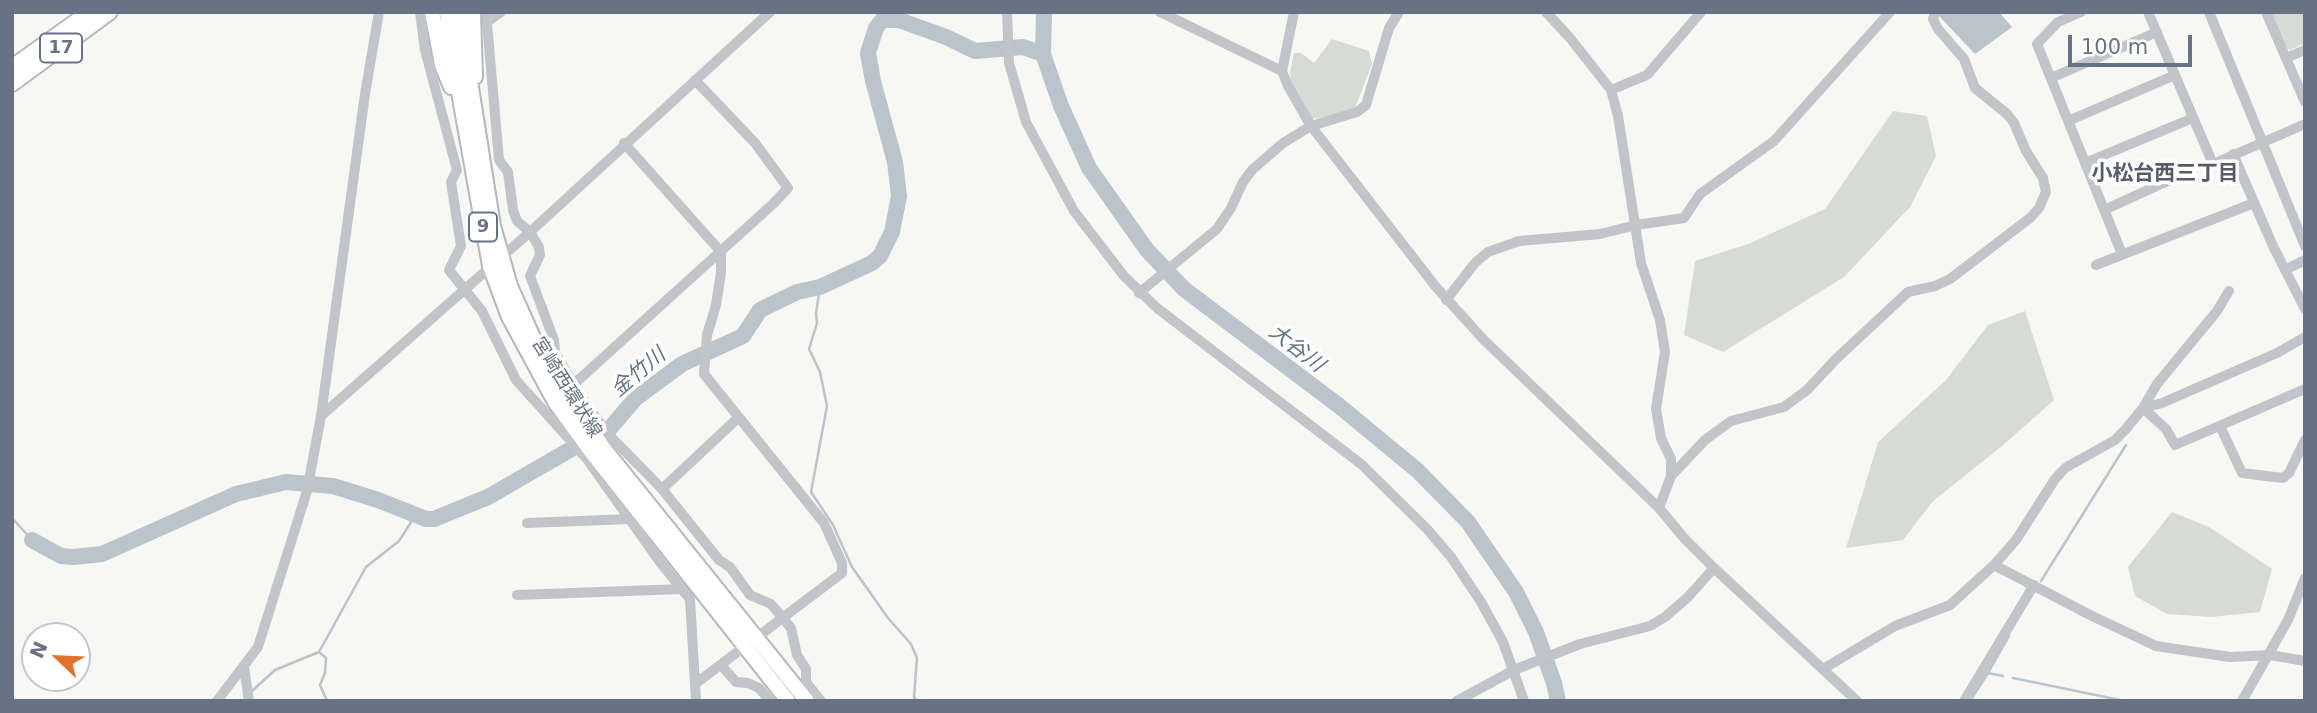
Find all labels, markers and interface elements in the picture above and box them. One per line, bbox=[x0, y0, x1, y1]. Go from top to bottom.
scale bar bbox=[2072, 21, 2196, 65]
road number: 17 bbox=[40, 33, 82, 62]
text: 100 m bbox=[2081, 35, 2148, 59]
district label: 小松台西三丁目 bbox=[2092, 162, 2238, 188]
road number: 9 bbox=[469, 212, 497, 242]
water label: 大谷川 bbox=[1263, 320, 1329, 378]
street label: 宮崎西環状線 bbox=[526, 334, 606, 442]
water label: 金竹川 bbox=[607, 343, 671, 403]
north arrow bbox=[21, 622, 91, 692]
text: N bbox=[25, 638, 52, 661]

